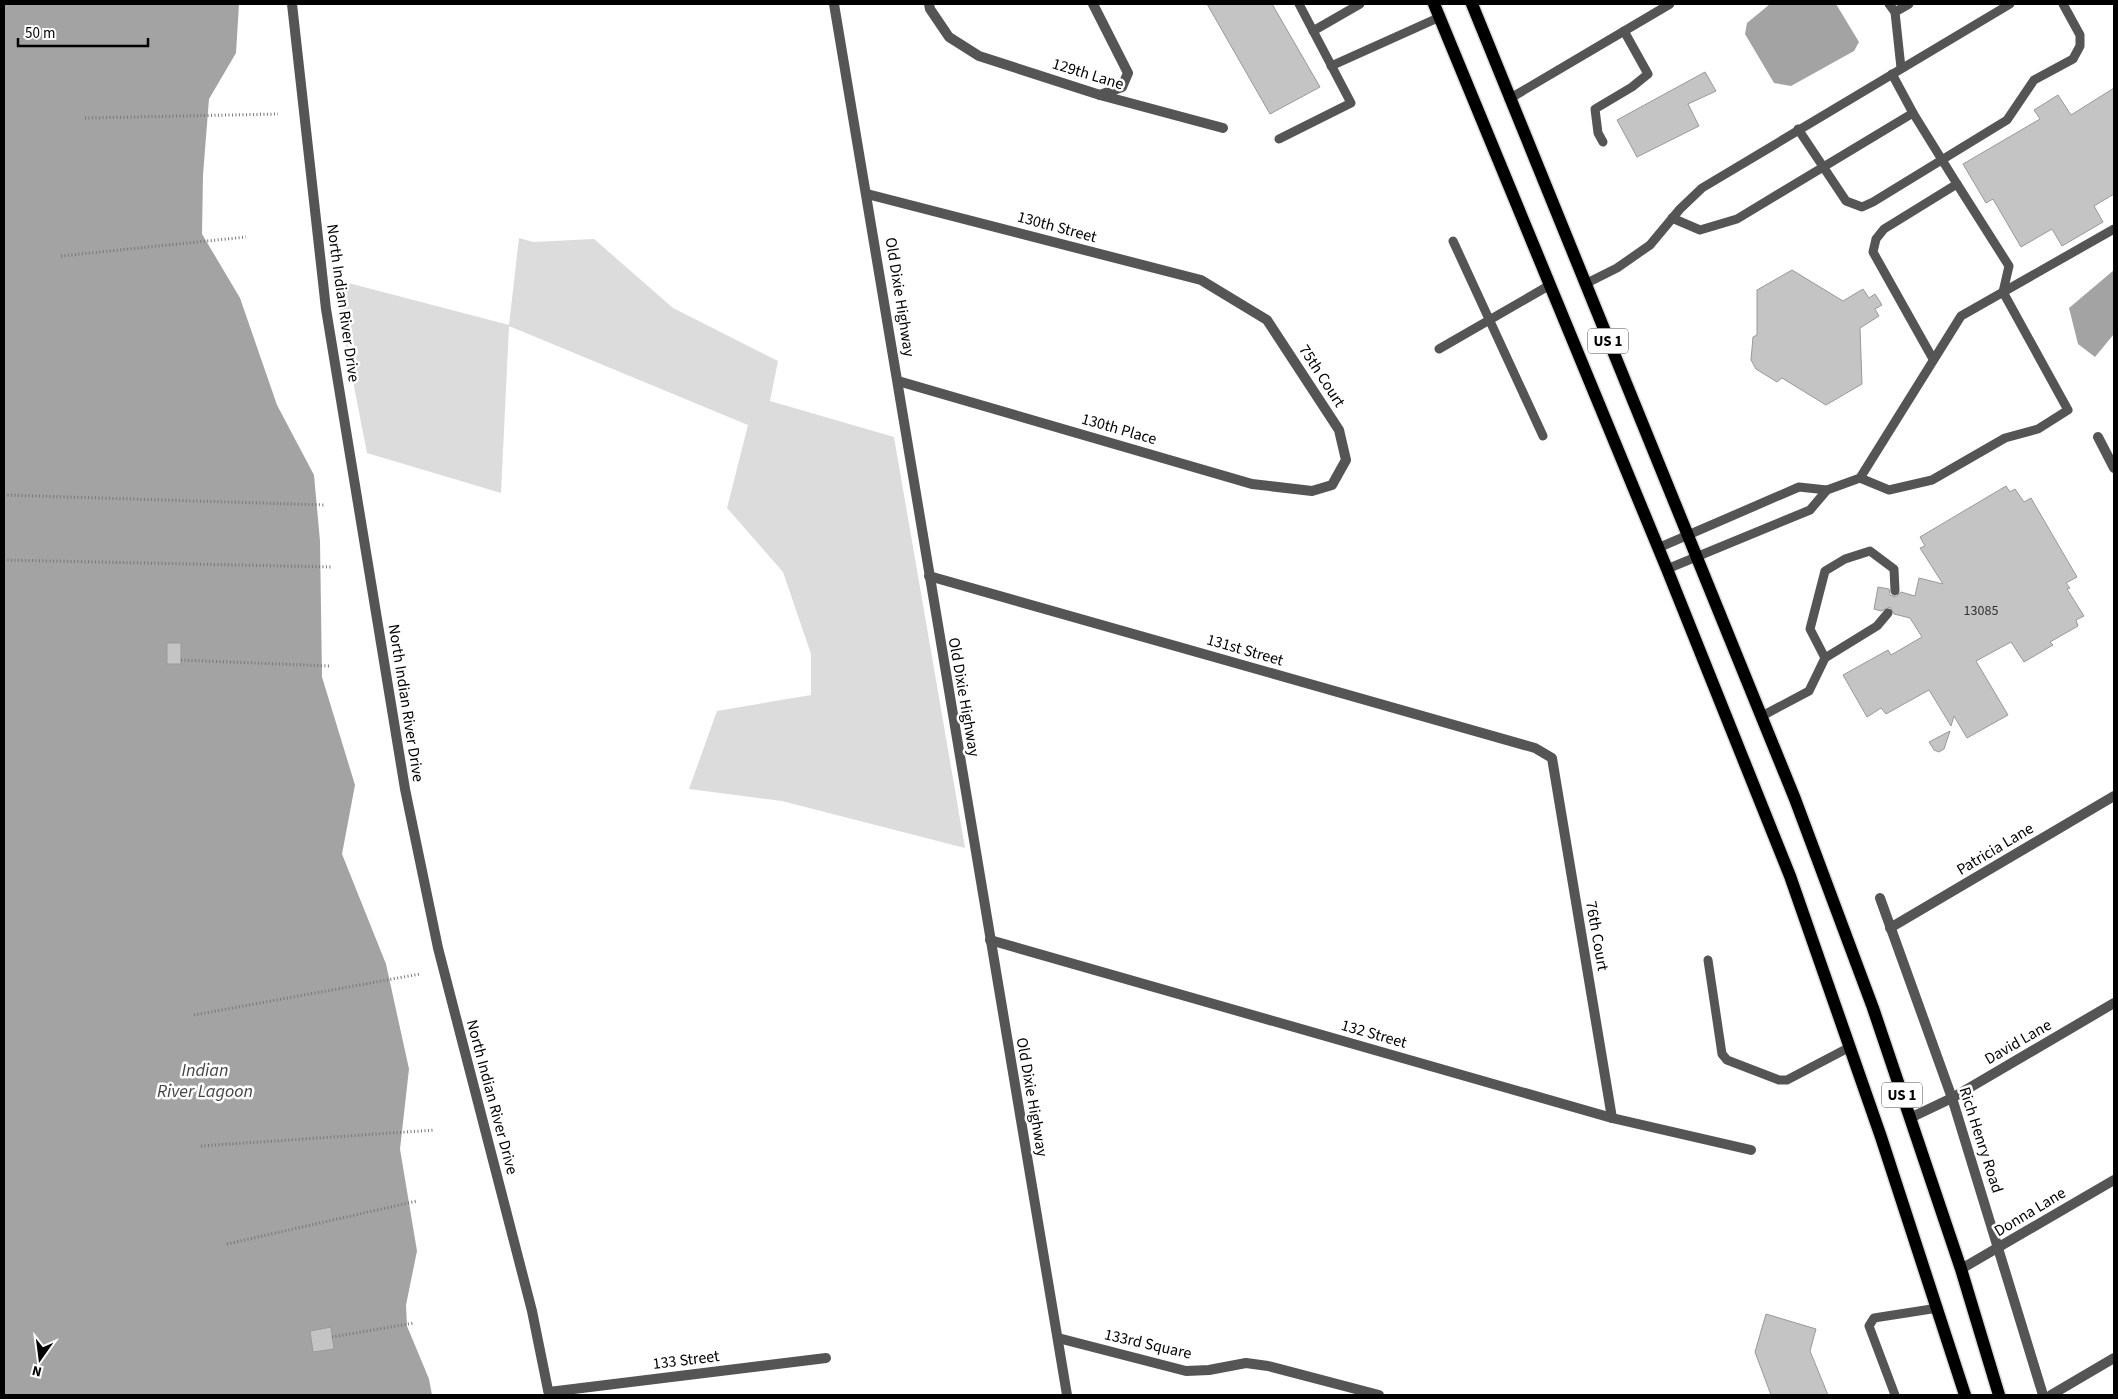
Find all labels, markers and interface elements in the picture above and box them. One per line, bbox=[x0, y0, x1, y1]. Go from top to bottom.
scale bar bbox=[18, 15, 148, 47]
text: 50 m bbox=[25, 23, 55, 44]
street label: 129th Lane bbox=[1050, 53, 1127, 95]
street label: 130th Street bbox=[1015, 206, 1100, 248]
street label: North Indian River Drive bbox=[321, 222, 365, 384]
street label: Old Dixie Highway bbox=[880, 236, 920, 359]
road number: US 1 bbox=[1588, 328, 1628, 354]
street label: 75th Court bbox=[1294, 340, 1351, 412]
street label: 130th Place bbox=[1079, 408, 1159, 450]
house number: 13085 bbox=[1964, 601, 1998, 621]
street label: North Indian River Drive bbox=[383, 623, 429, 784]
street label: 131st Street bbox=[1204, 629, 1287, 672]
street label: Old Dixie Highway bbox=[943, 636, 985, 759]
street label: Patricia Lane bbox=[1952, 817, 2038, 881]
street label: 76th Court bbox=[1580, 899, 1614, 973]
street label: 132 Street bbox=[1339, 1014, 1410, 1054]
street label: David Lane bbox=[1980, 1014, 2056, 1070]
street label: North Indian River Drive bbox=[461, 1017, 523, 1177]
street label: Old Dixie Highway bbox=[1011, 1036, 1053, 1159]
water label: Indian River Lagoon bbox=[157, 1058, 253, 1104]
road number: US 1 bbox=[1882, 1082, 1922, 1108]
street label: Rich Henry Road bbox=[1953, 1084, 2009, 1196]
street label: Donna Lane bbox=[1990, 1182, 2070, 1242]
street label: 133rd Square bbox=[1102, 1323, 1194, 1365]
north arrow bbox=[15, 1334, 65, 1384]
street label: 133 Street bbox=[651, 1345, 721, 1375]
text: N bbox=[30, 1360, 44, 1381]

